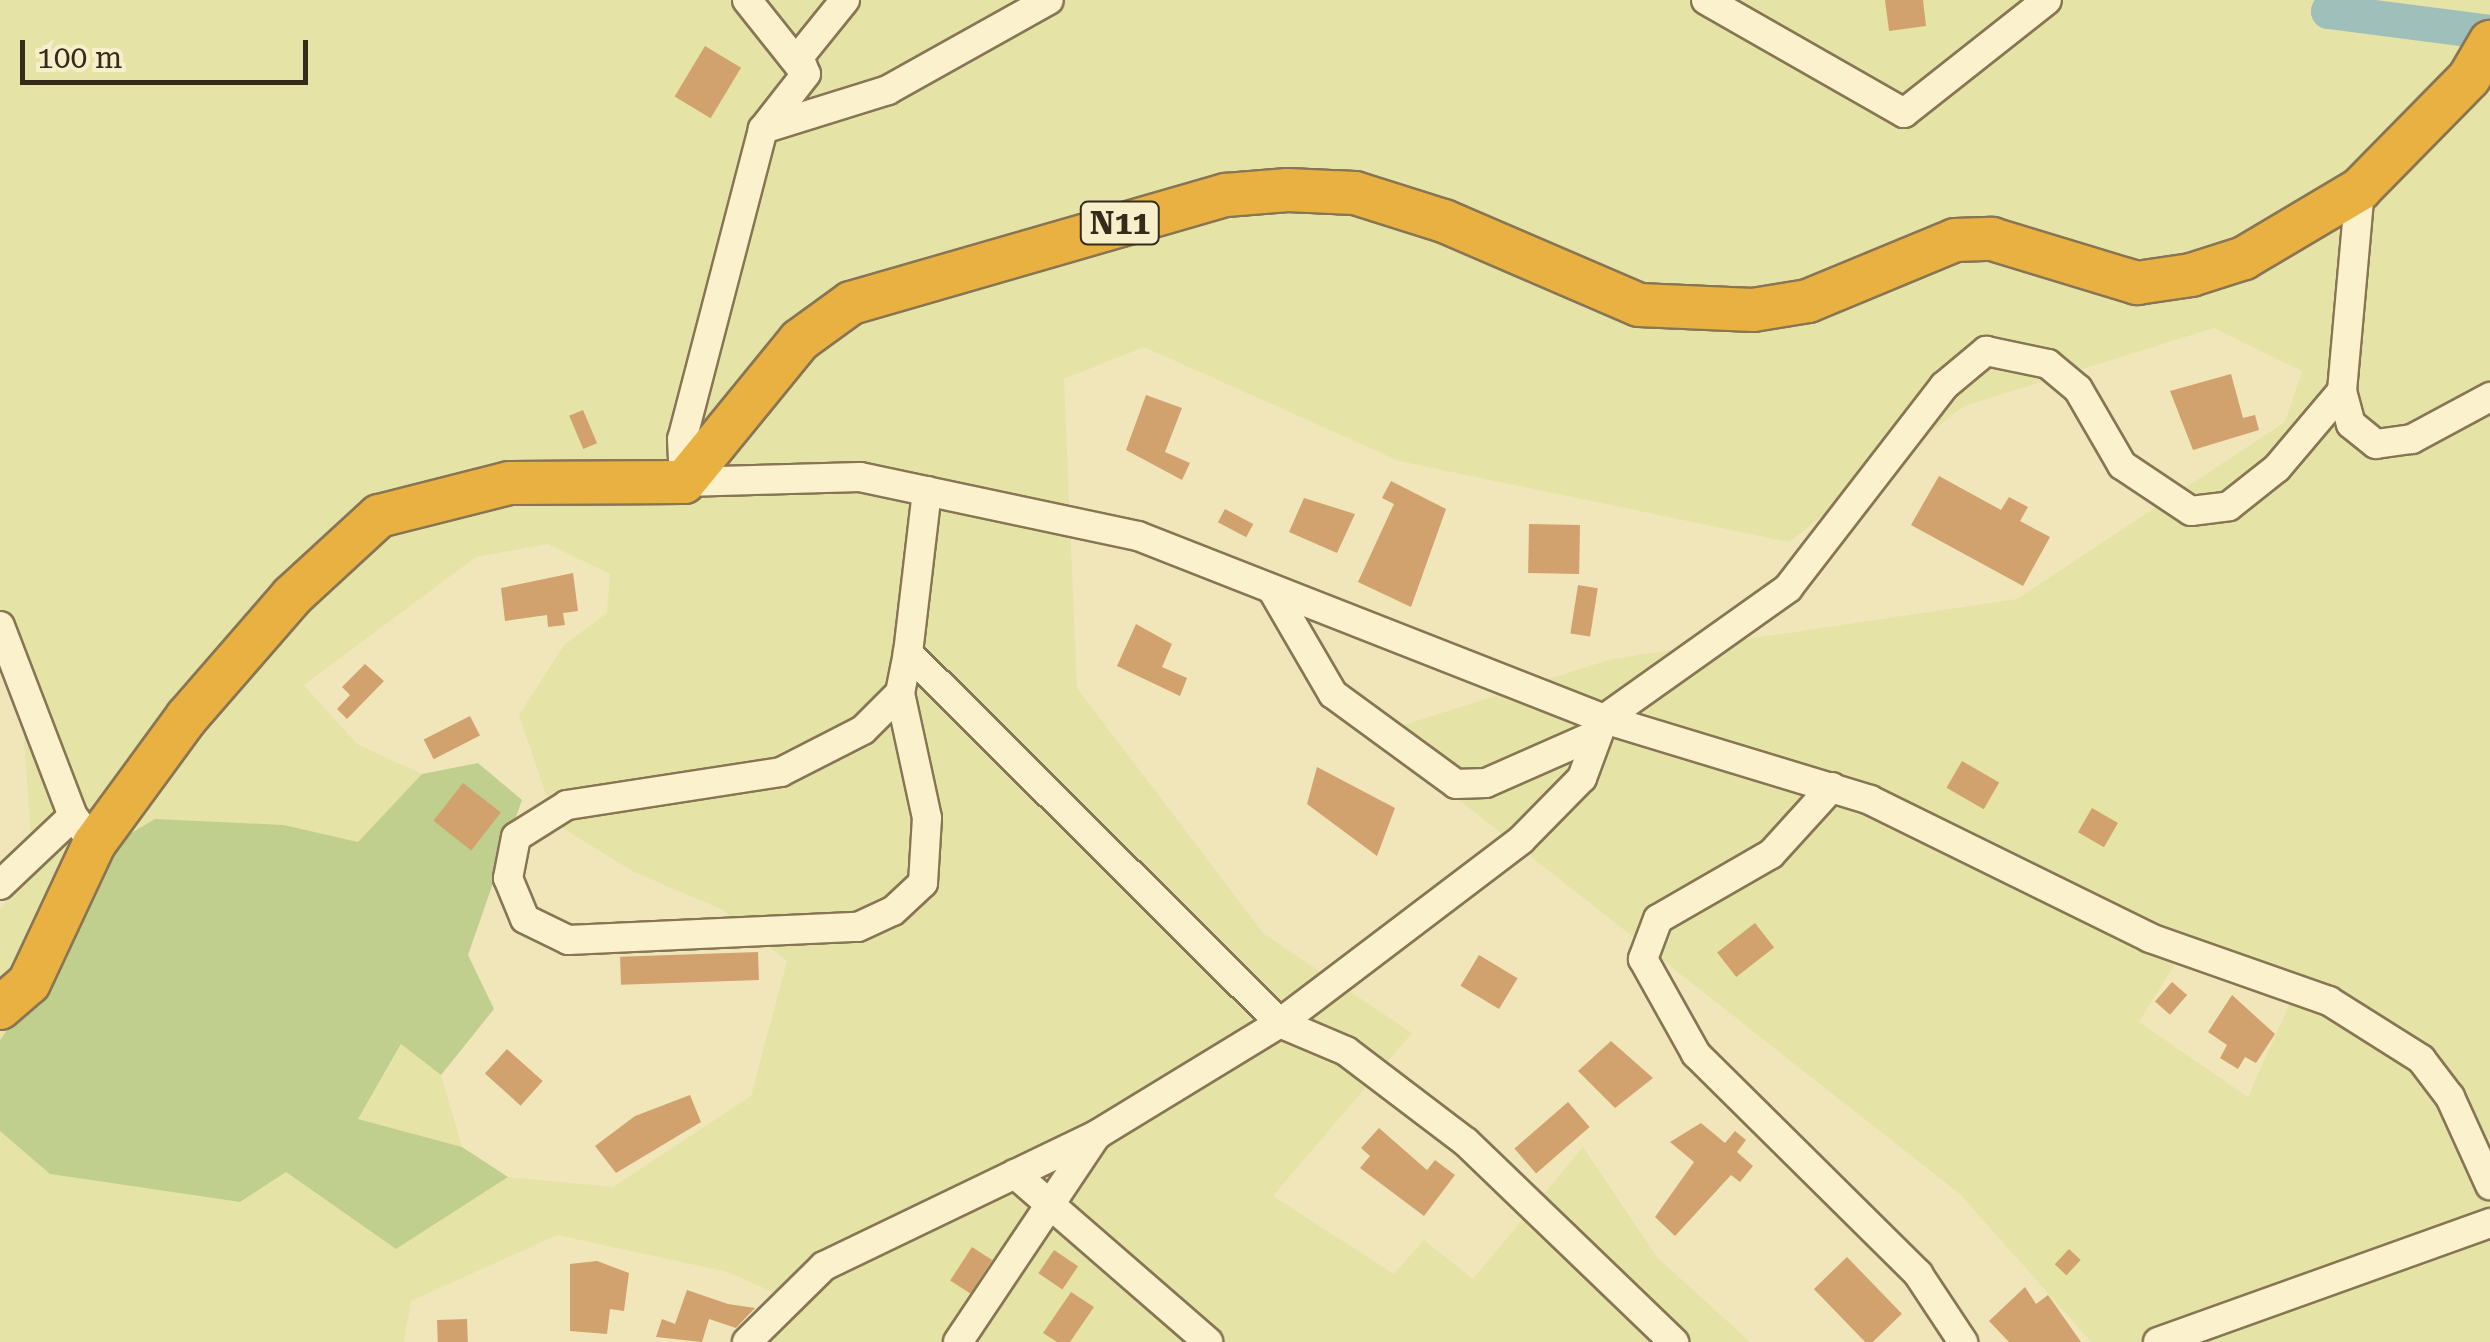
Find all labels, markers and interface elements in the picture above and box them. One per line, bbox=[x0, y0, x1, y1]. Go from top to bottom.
scale bar bbox=[25, 20, 312, 82]
text: 100 m bbox=[37, 40, 122, 75]
road number: N11 bbox=[1078, 196, 1162, 250]

